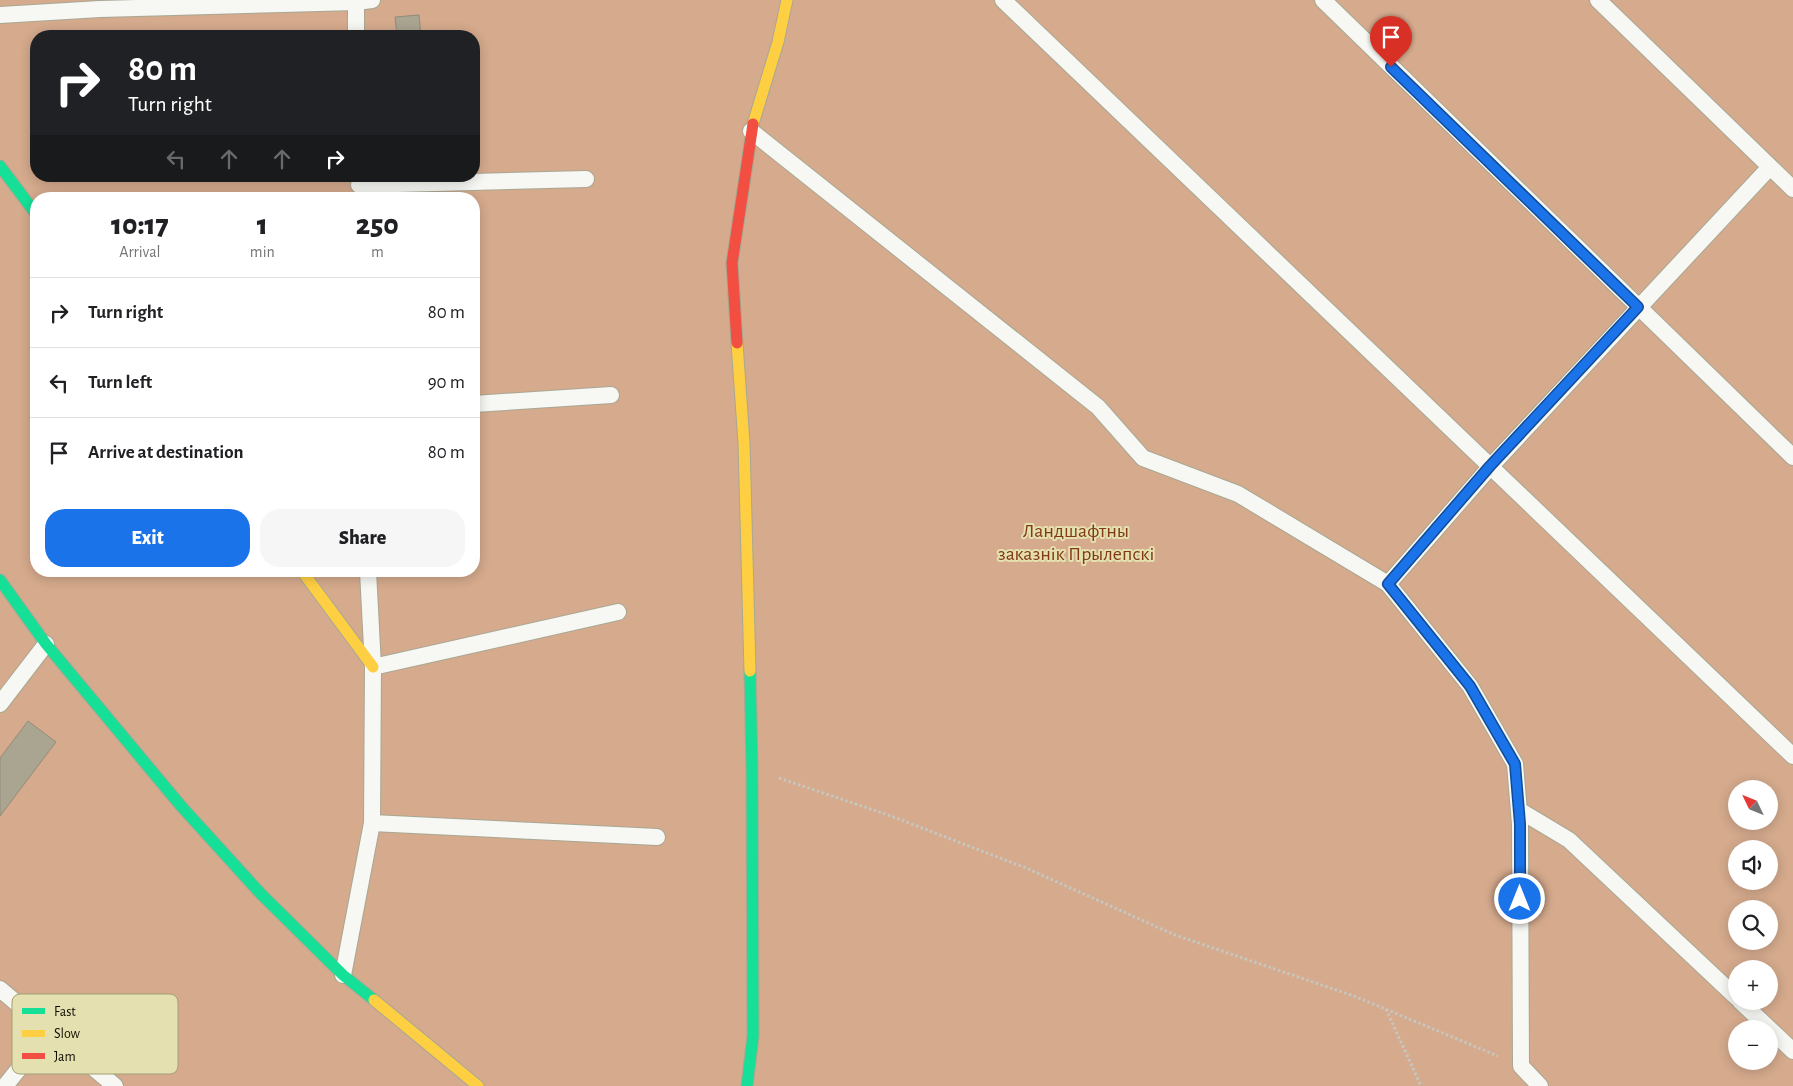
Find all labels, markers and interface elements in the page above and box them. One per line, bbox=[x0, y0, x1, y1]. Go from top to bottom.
pin bbox=[1370, 16, 1412, 67]
icon: arrive bbox=[1377, 23, 1405, 51]
icon: right bbox=[45, 50, 110, 115]
text: 80 m bbox=[128, 52, 197, 87]
text: Turn right bbox=[128, 93, 212, 115]
icon: left bbox=[162, 145, 190, 173]
icon: ahead bbox=[215, 145, 243, 173]
icon: ahead bbox=[268, 145, 296, 173]
icon: right bbox=[321, 145, 349, 173]
text: 10:17 bbox=[111, 210, 169, 240]
text: 1 bbox=[257, 210, 268, 240]
text: 250 bbox=[356, 210, 399, 240]
text: Arrival bbox=[119, 244, 160, 260]
text: min bbox=[250, 244, 275, 260]
text: m bbox=[371, 244, 384, 260]
icon: right bbox=[45, 299, 73, 327]
text: Turn right bbox=[88, 303, 163, 322]
text: 80 m bbox=[428, 303, 465, 322]
icon: left bbox=[45, 369, 73, 397]
text: Turn left bbox=[88, 373, 152, 392]
text: 90 m bbox=[428, 373, 465, 392]
icon: arrive bbox=[45, 439, 73, 467]
text: Arrive at destination bbox=[88, 443, 244, 462]
text: 80 m bbox=[428, 443, 465, 462]
button: Exit bbox=[45, 509, 250, 567]
button: Share bbox=[260, 509, 465, 567]
park label: Ландшафтны заказнік Прылепскі bbox=[998, 521, 1154, 564]
north arrow bbox=[1728, 780, 1778, 830]
map controls bbox=[1728, 780, 1778, 1070]
button: sound bbox=[1728, 840, 1778, 890]
position arrow bbox=[1493, 872, 1545, 924]
button: search bbox=[1728, 900, 1778, 950]
button: + bbox=[1728, 960, 1778, 1010]
legend bbox=[12, 994, 178, 1074]
text: Fast bbox=[54, 1005, 76, 1019]
button: − bbox=[1728, 1020, 1778, 1070]
text: Slow bbox=[54, 1027, 81, 1041]
text: Jam bbox=[54, 1050, 76, 1064]

